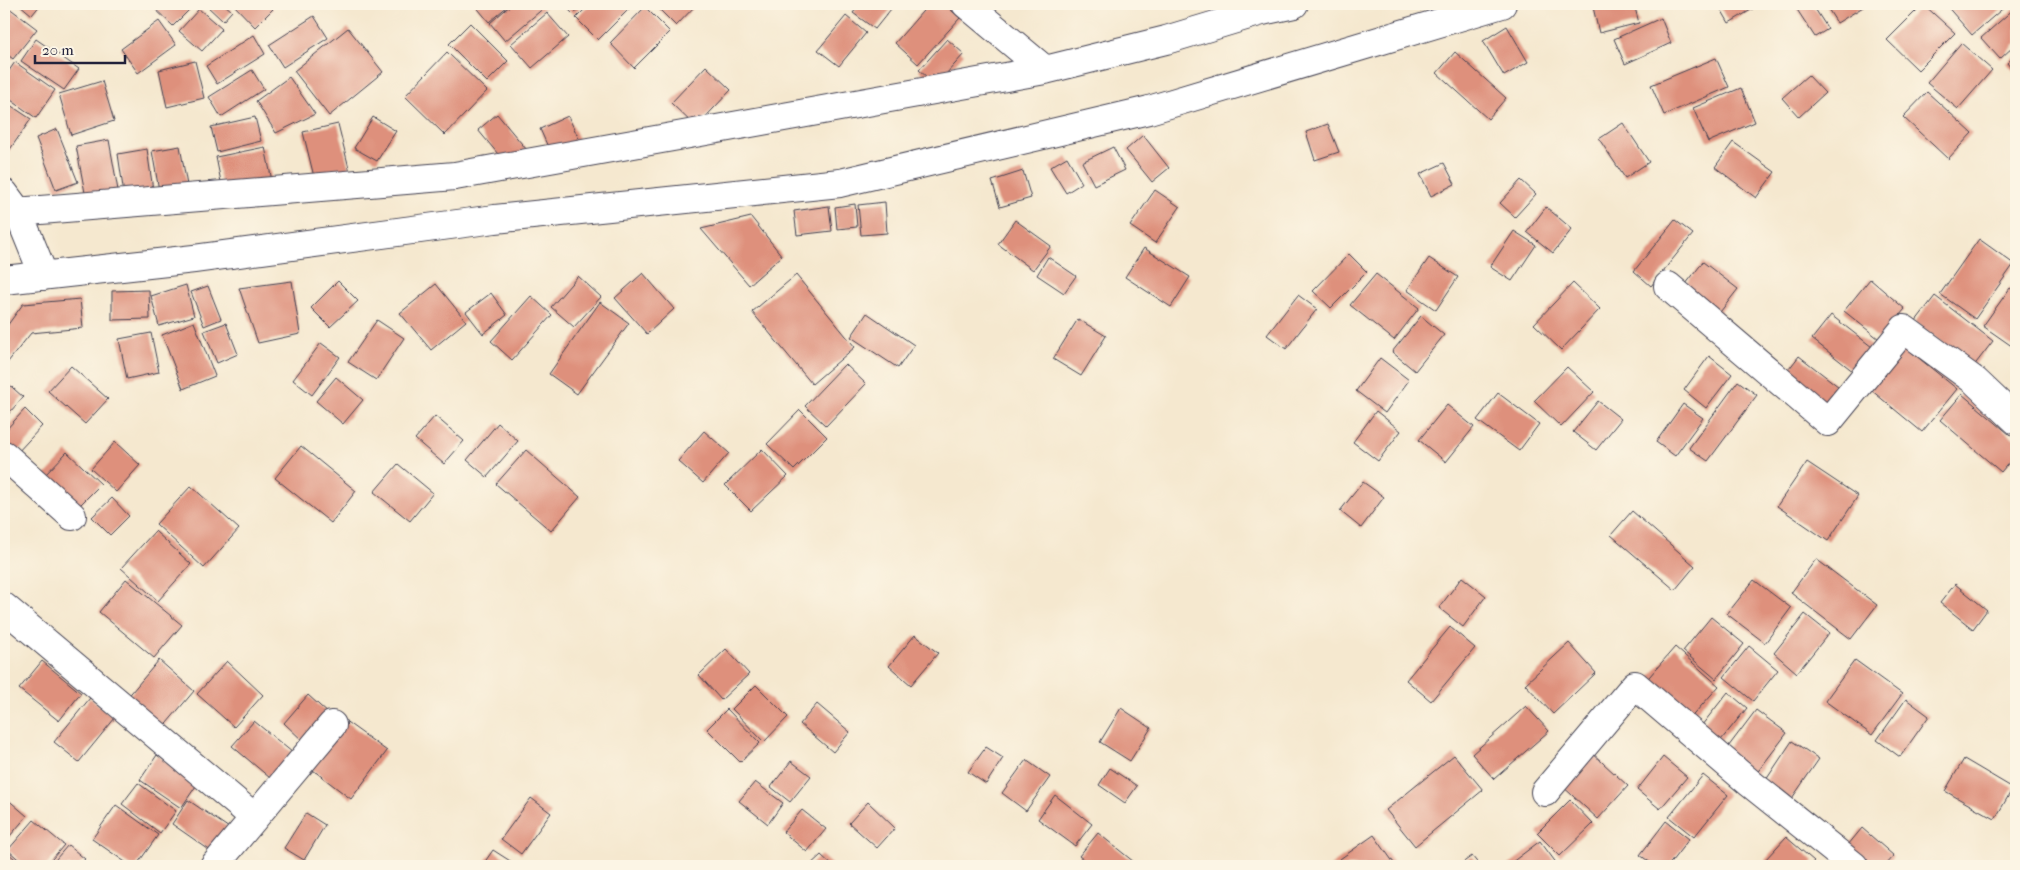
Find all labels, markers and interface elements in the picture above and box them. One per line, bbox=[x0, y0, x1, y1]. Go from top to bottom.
scale bar bbox=[35, 32, 125, 64]
text: 20 m bbox=[42, 41, 74, 59]

